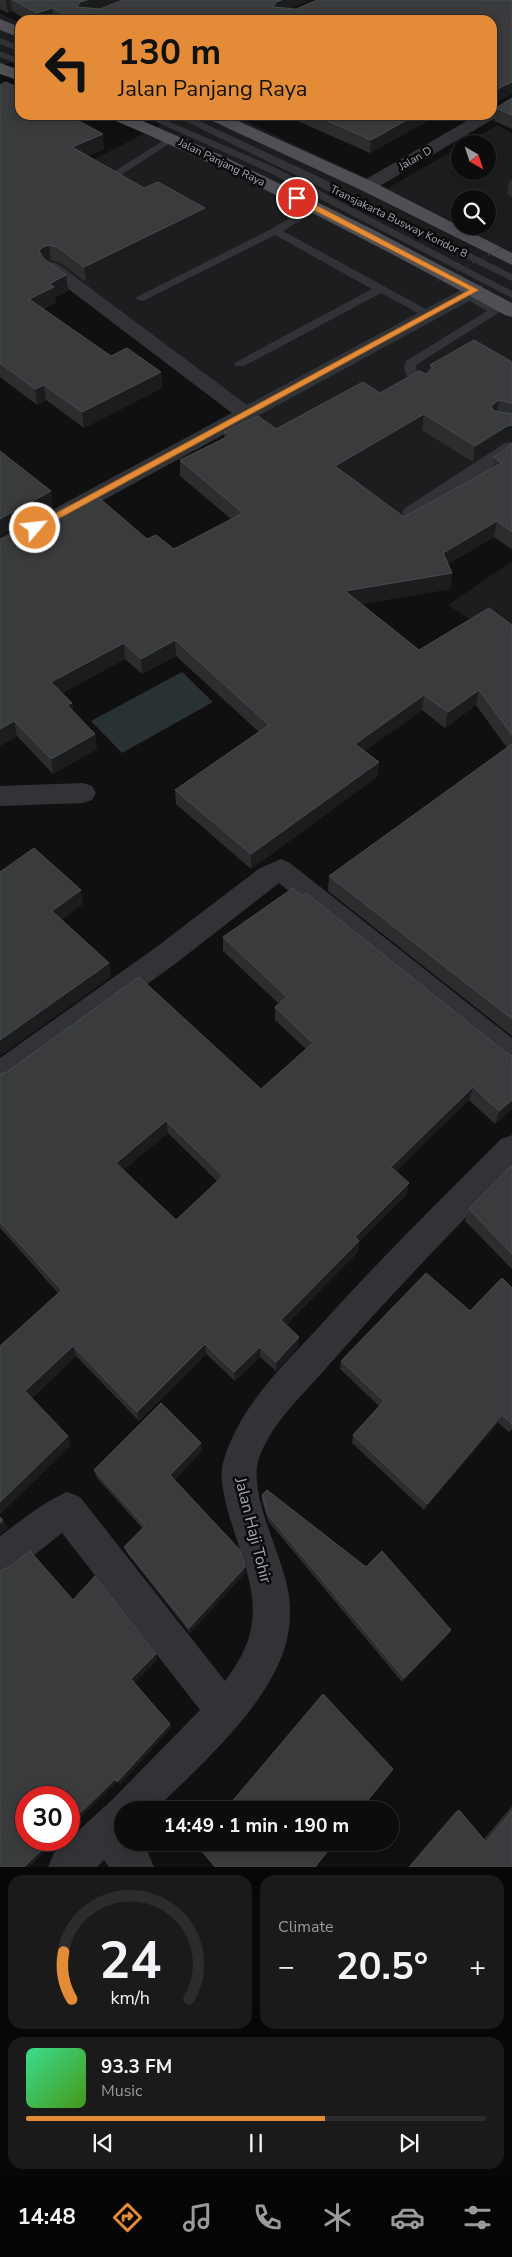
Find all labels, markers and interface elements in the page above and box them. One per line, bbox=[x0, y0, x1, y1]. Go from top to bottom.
text: 130 m bbox=[118, 29, 221, 76]
icon: left bbox=[35, 35, 100, 100]
text: Jalan Panjang Raya bbox=[118, 74, 308, 104]
street label: Jalan Panjang Raya bbox=[175, 134, 268, 190]
north arrow bbox=[451, 135, 496, 180]
map controls bbox=[451, 135, 496, 235]
street label: Jalan D bbox=[395, 143, 434, 174]
pin bbox=[276, 177, 318, 219]
street label: Transjakarta Busway Koridor 8 bbox=[328, 182, 470, 261]
icon: arrive bbox=[283, 184, 311, 212]
button: search bbox=[451, 190, 496, 235]
position arrow bbox=[8, 501, 60, 553]
street label: Jalan Haji Tohir bbox=[229, 1474, 277, 1586]
speed limit sign: 30 bbox=[15, 1786, 80, 1851]
text: 14:49 · 1 min · 190 m bbox=[164, 1813, 349, 1839]
text: Climate bbox=[278, 1916, 333, 1938]
text: 24 bbox=[99, 1925, 161, 1996]
text: 20.5° bbox=[336, 1941, 428, 1992]
text: − bbox=[278, 1948, 295, 1986]
text: + bbox=[469, 1948, 486, 1986]
text: km/h bbox=[110, 1986, 150, 2010]
text: 93.3 FM bbox=[101, 2054, 172, 2080]
text: Music bbox=[101, 2080, 142, 2102]
icon: previous bbox=[89, 2129, 117, 2157]
icon: pause bbox=[242, 2129, 270, 2157]
icon: next bbox=[395, 2129, 423, 2157]
icon: directions bbox=[110, 2200, 145, 2235]
icon: music bbox=[180, 2200, 215, 2235]
icon: phone bbox=[250, 2200, 285, 2235]
icon: climate bbox=[320, 2200, 355, 2235]
icon: car bbox=[390, 2200, 425, 2235]
icon: filters bbox=[460, 2200, 495, 2235]
text: 14:48 bbox=[17, 2202, 76, 2232]

